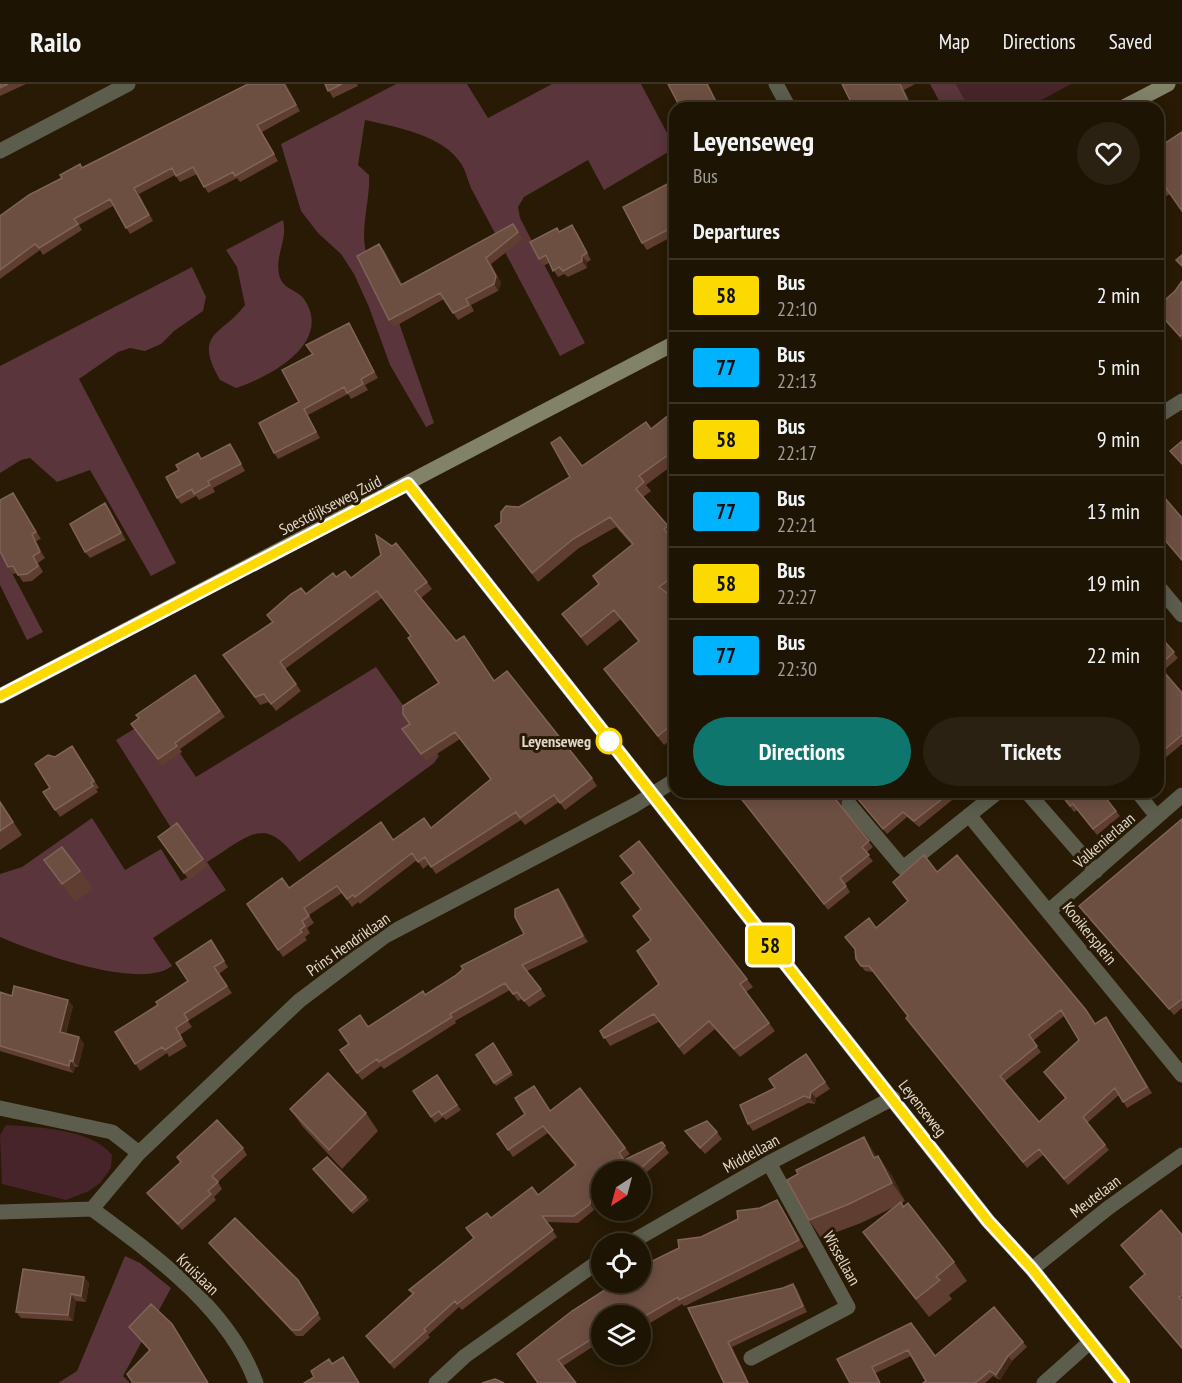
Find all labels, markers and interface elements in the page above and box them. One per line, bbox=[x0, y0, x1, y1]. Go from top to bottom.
text: Railo bbox=[30, 23, 81, 60]
text: Map bbox=[939, 28, 970, 55]
text: Directions bbox=[1003, 28, 1076, 55]
text: Saved bbox=[1109, 28, 1152, 55]
text: Leyenseweg bbox=[693, 122, 814, 159]
button: heart bbox=[1077, 122, 1140, 185]
text: Bus bbox=[693, 163, 718, 189]
text: Departures bbox=[693, 217, 780, 245]
text: Bus bbox=[777, 268, 805, 296]
text: 2 min bbox=[1097, 281, 1140, 309]
text: 58 bbox=[716, 282, 736, 309]
text: 22:10 bbox=[777, 296, 817, 322]
text: Bus bbox=[777, 340, 805, 368]
text: 5 min bbox=[1097, 353, 1140, 381]
text: 77 bbox=[716, 354, 736, 381]
text: 22:13 bbox=[777, 368, 817, 394]
text: Bus bbox=[777, 412, 805, 440]
text: 9 min bbox=[1097, 425, 1140, 453]
text: 58 bbox=[716, 426, 736, 453]
text: 22:17 bbox=[777, 440, 817, 466]
street label: Soestdijkseweg Zuid bbox=[276, 471, 385, 539]
text: Bus bbox=[777, 484, 805, 512]
text: 13 min bbox=[1087, 497, 1140, 525]
text: 77 bbox=[716, 498, 736, 525]
text: 22:21 bbox=[777, 512, 817, 538]
text: Bus bbox=[777, 556, 805, 584]
text: 19 min bbox=[1087, 569, 1140, 597]
text: 58 bbox=[716, 570, 736, 597]
text: 22:27 bbox=[777, 584, 817, 610]
text: Bus bbox=[777, 628, 805, 656]
text: 22 min bbox=[1087, 641, 1140, 669]
text: 77 bbox=[716, 642, 736, 669]
text: 22:30 bbox=[777, 656, 817, 682]
button: Directions bbox=[693, 717, 911, 786]
button: Tickets bbox=[923, 717, 1140, 786]
marker: Leyenseweg bbox=[596, 728, 622, 754]
place label: Leyenseweg bbox=[522, 731, 591, 751]
street label: Valkenierlaan bbox=[1069, 808, 1139, 873]
street label: Kooikersplein bbox=[1059, 898, 1121, 968]
street label: Prins Hendriklaan bbox=[302, 908, 394, 980]
line badge: 58 bbox=[743, 926, 797, 964]
text: 58 bbox=[760, 932, 780, 959]
street label: Leyenseweg bbox=[895, 1076, 951, 1140]
street label: Middellaan bbox=[719, 1129, 783, 1177]
north arrow bbox=[591, 1161, 651, 1221]
map controls bbox=[591, 1161, 651, 1365]
street label: Meutelaan bbox=[1066, 1171, 1124, 1221]
street label: Wissellaan bbox=[819, 1227, 865, 1289]
button: locate bbox=[591, 1233, 651, 1293]
street label: Kruislaan bbox=[173, 1249, 223, 1299]
button: layers bbox=[591, 1305, 651, 1365]

